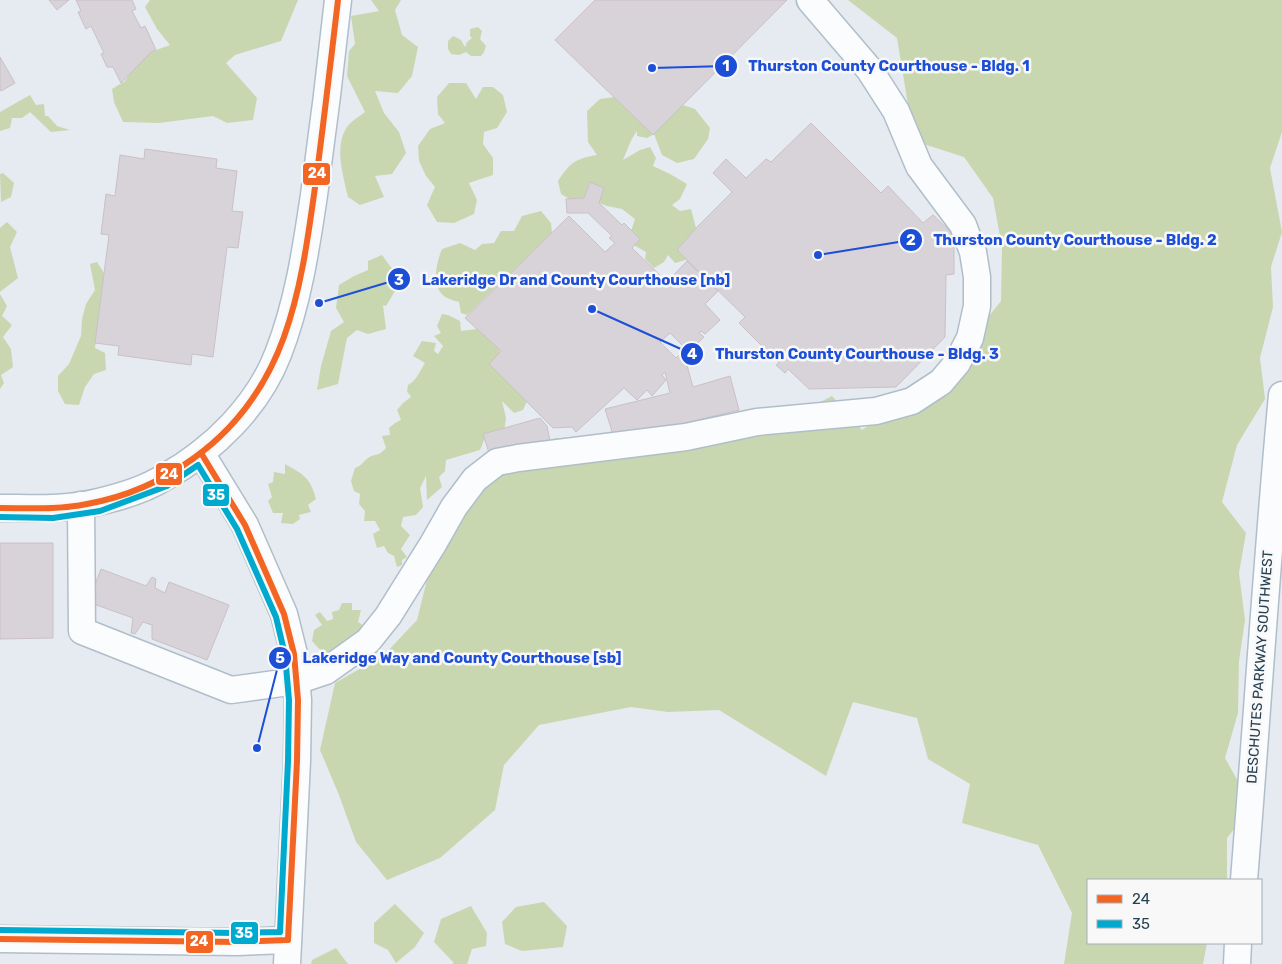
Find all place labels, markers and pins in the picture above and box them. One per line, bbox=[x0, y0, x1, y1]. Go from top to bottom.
callout: Thurston County Courthouse - Bldg. 1 bbox=[713, 51, 1040, 81]
callout: Thurston County Courthouse - Bldg. 2 bbox=[898, 225, 1227, 255]
callout: Lakeridge Dr and County Courthouse [nb] bbox=[386, 264, 741, 294]
callout: Thurston County Courthouse - Bldg. 3 bbox=[680, 339, 1009, 369]
callout: Lakeridge Way and County Courthouse [sb] bbox=[267, 643, 632, 673]

